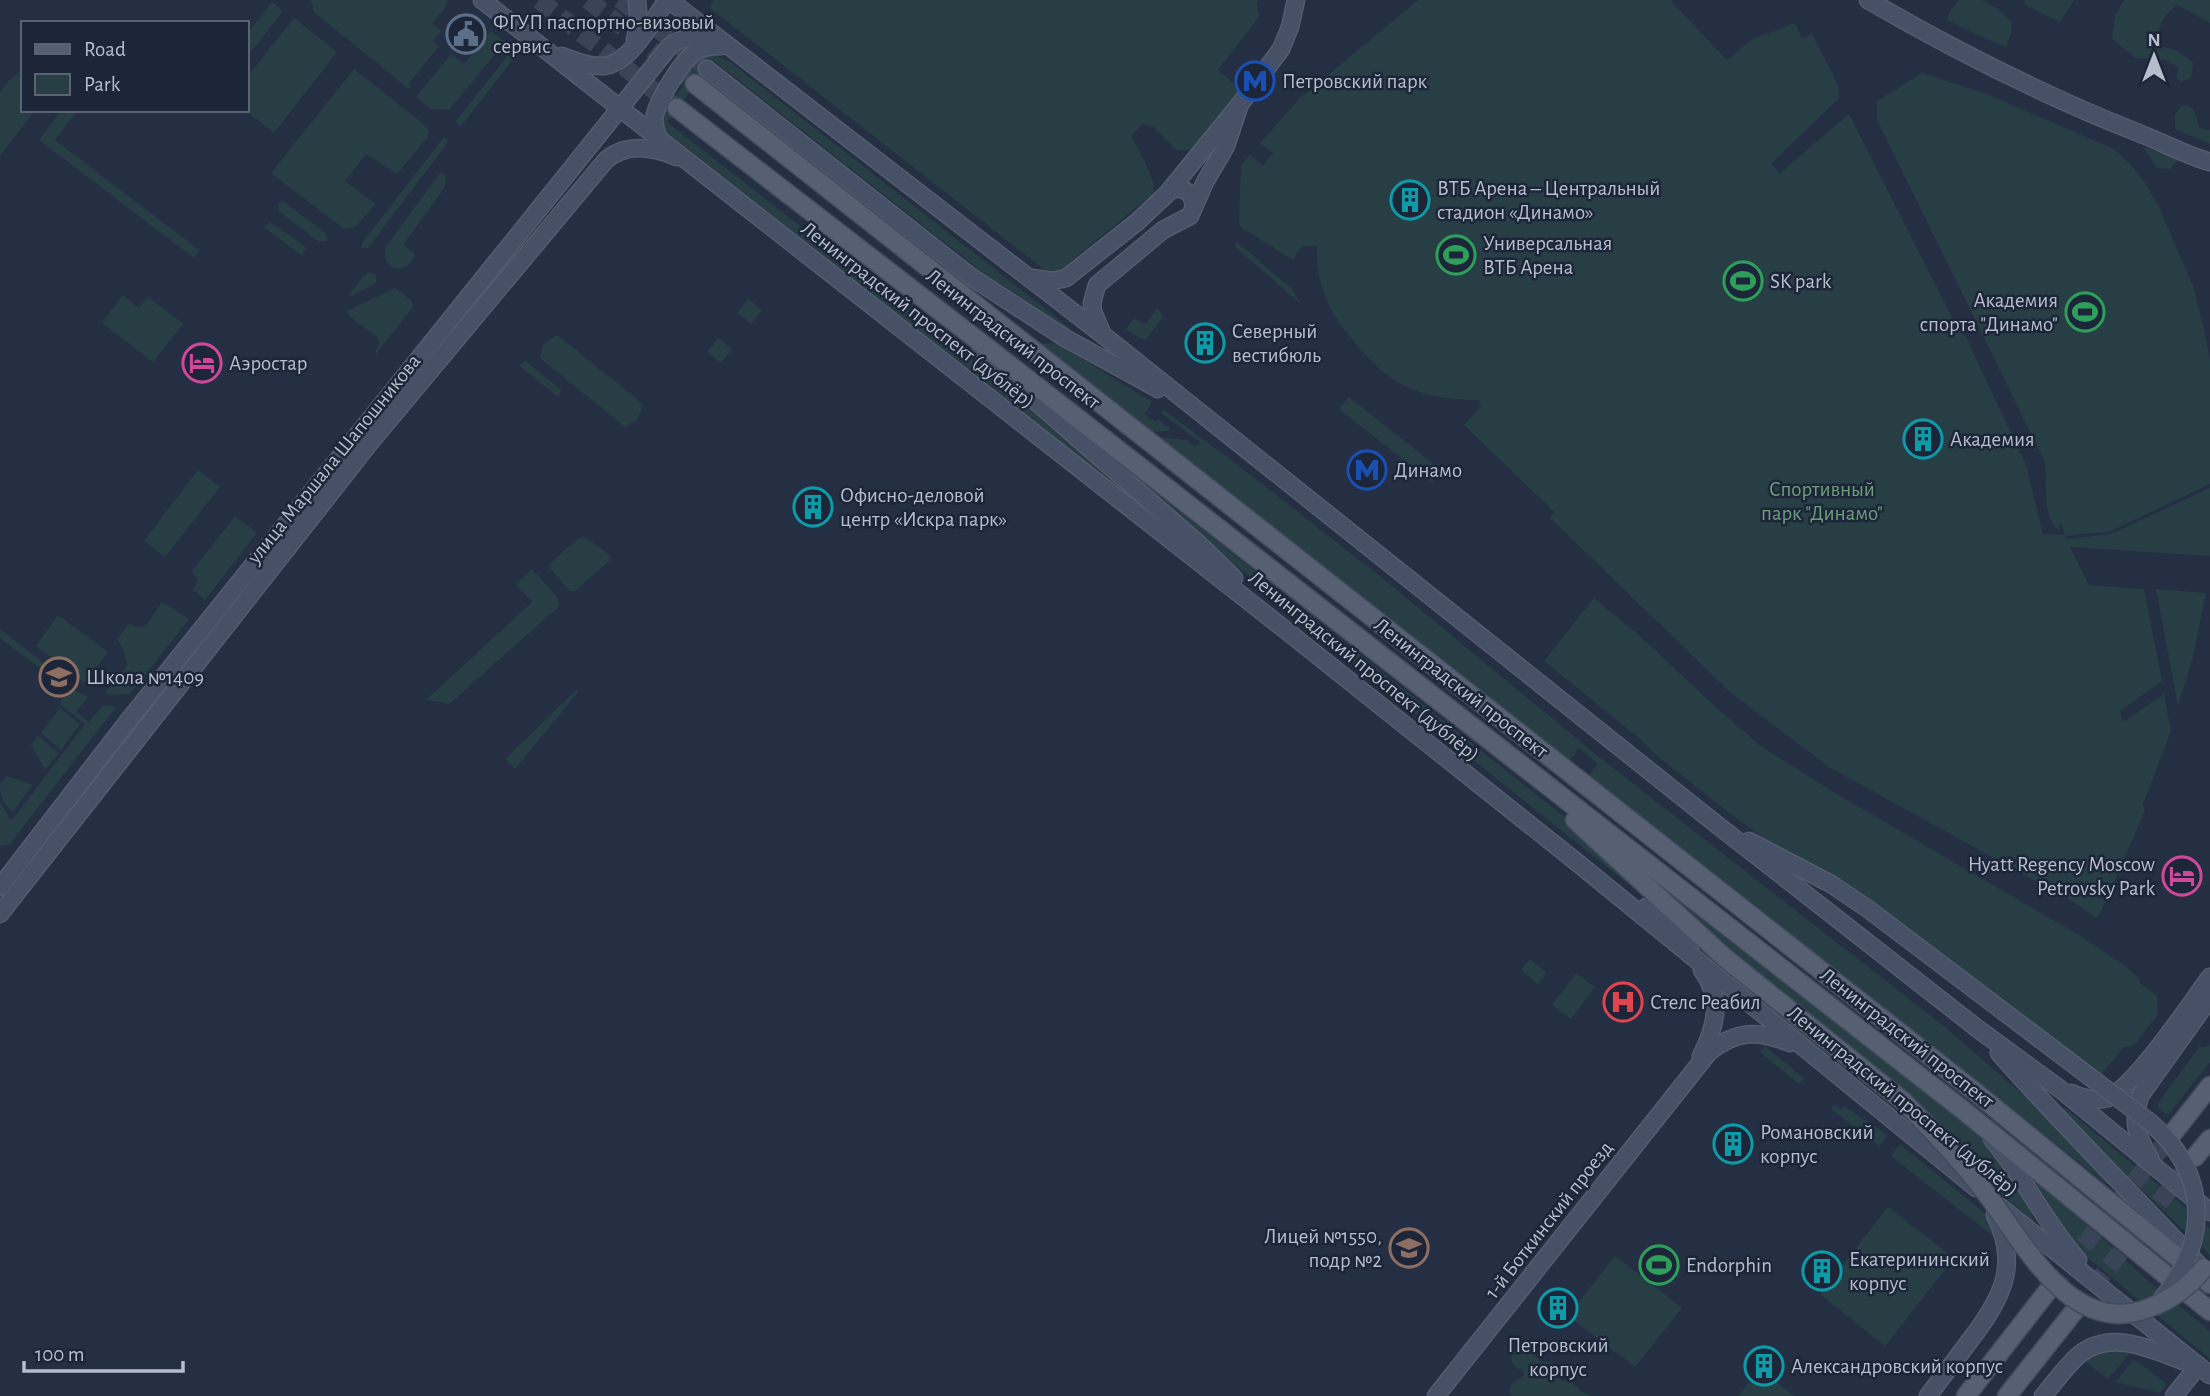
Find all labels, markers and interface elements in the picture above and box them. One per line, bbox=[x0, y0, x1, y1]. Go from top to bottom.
place label: ФГУП паспортно-визовый сервис bbox=[493, 12, 715, 57]
public building icon: ФГУП паспортно-визовый сервис bbox=[445, 13, 487, 55]
legend bbox=[21, 21, 248, 112]
north arrow bbox=[2119, 21, 2189, 91]
text: N bbox=[2147, 31, 2161, 50]
text: Road bbox=[84, 39, 126, 60]
metro station icon: Петровский парк bbox=[1234, 60, 1276, 102]
place label: Петровский парк bbox=[1282, 71, 1428, 92]
text: Park bbox=[84, 74, 121, 95]
place label: ВТБ Арена – Центральный стадион «Динамо» bbox=[1437, 178, 1660, 223]
building icon: ВТБ Арена – Центральный стадион «Динамо» bbox=[1389, 179, 1431, 221]
street label: Ленинградский проспект (дублёр) bbox=[796, 216, 1040, 414]
place label: Универсальная ВТБ Арена bbox=[1483, 233, 1612, 278]
sports icon: Универсальная ВТБ Арена bbox=[1435, 234, 1477, 276]
sports icon: SK park bbox=[1722, 260, 1764, 302]
street label: Ленинградский проспект bbox=[921, 263, 1105, 415]
place label: SK park bbox=[1770, 271, 1832, 292]
place label: Академия спорта "Динамо" bbox=[1920, 290, 2058, 335]
sports icon: Академия спорта "Динамо" bbox=[2064, 291, 2106, 333]
place label: Cеверный вестибюль bbox=[1232, 321, 1321, 366]
building icon: Cеверный вестибюль bbox=[1184, 322, 1226, 364]
hotel icon: Аэростар bbox=[181, 342, 223, 384]
street label: улица Маршала Шапошникова bbox=[243, 350, 425, 568]
place label: Аэростар bbox=[229, 353, 308, 374]
building icon: Академия bbox=[1902, 418, 1944, 460]
place label: Академия bbox=[1950, 429, 2035, 450]
metro station icon: Динамо bbox=[1346, 449, 1388, 491]
place label: Динамо bbox=[1394, 460, 1462, 481]
park label: Спортивный парк "Динамо" bbox=[1761, 479, 1883, 524]
place label: Офисно-деловой центр «Искра парк» bbox=[840, 485, 1007, 530]
building icon: Офисно-деловой центр «Искра парк» bbox=[792, 486, 834, 528]
street label: Ленинградский проспект (дублёр) bbox=[1243, 565, 1485, 767]
street label: Ленинградский проспект bbox=[1369, 612, 1553, 764]
school or university icon: Школа №1409 bbox=[38, 656, 80, 698]
place label: Школа №1409 bbox=[86, 667, 204, 688]
place label: Hyatt Regency Moscow Petrovsky Park bbox=[1968, 854, 2155, 899]
hotel icon: Hyatt Regency Moscow Petrovsky Park bbox=[2161, 855, 2203, 897]
street label: Ленинградский проспект bbox=[1816, 964, 1998, 1112]
hospital icon: Стелс Реабил bbox=[1602, 981, 1644, 1023]
place label: Стелс Реабил bbox=[1650, 992, 1761, 1013]
street label: Ленинградский проспект (дублёр) bbox=[1784, 1002, 2022, 1200]
place label: Романовский корпус bbox=[1760, 1122, 1874, 1167]
building icon: Романовский корпус bbox=[1712, 1123, 1754, 1165]
street label: 1-й Боткинский проезд bbox=[1481, 1137, 1617, 1303]
place label: Лицей №1550, подр №2 bbox=[1264, 1226, 1382, 1271]
school or university icon: Лицей №1550, подр №2 bbox=[1388, 1227, 1430, 1269]
sports icon: Endorphin bbox=[1638, 1244, 1680, 1286]
place label: Екатерининский корпус bbox=[1849, 1249, 1990, 1294]
building icon: Екатерининский корпус bbox=[1801, 1250, 1843, 1292]
place label: Endorphin bbox=[1686, 1255, 1772, 1276]
building icon: Петровский корпус bbox=[1537, 1287, 1579, 1329]
scale bar bbox=[24, 1330, 184, 1374]
place label: Петровский корпус bbox=[1507, 1335, 1609, 1380]
text: 100 m bbox=[35, 1344, 85, 1365]
building icon: Александровский корпус bbox=[1743, 1345, 1785, 1387]
place label: Александровский корпус bbox=[1791, 1356, 2003, 1377]

